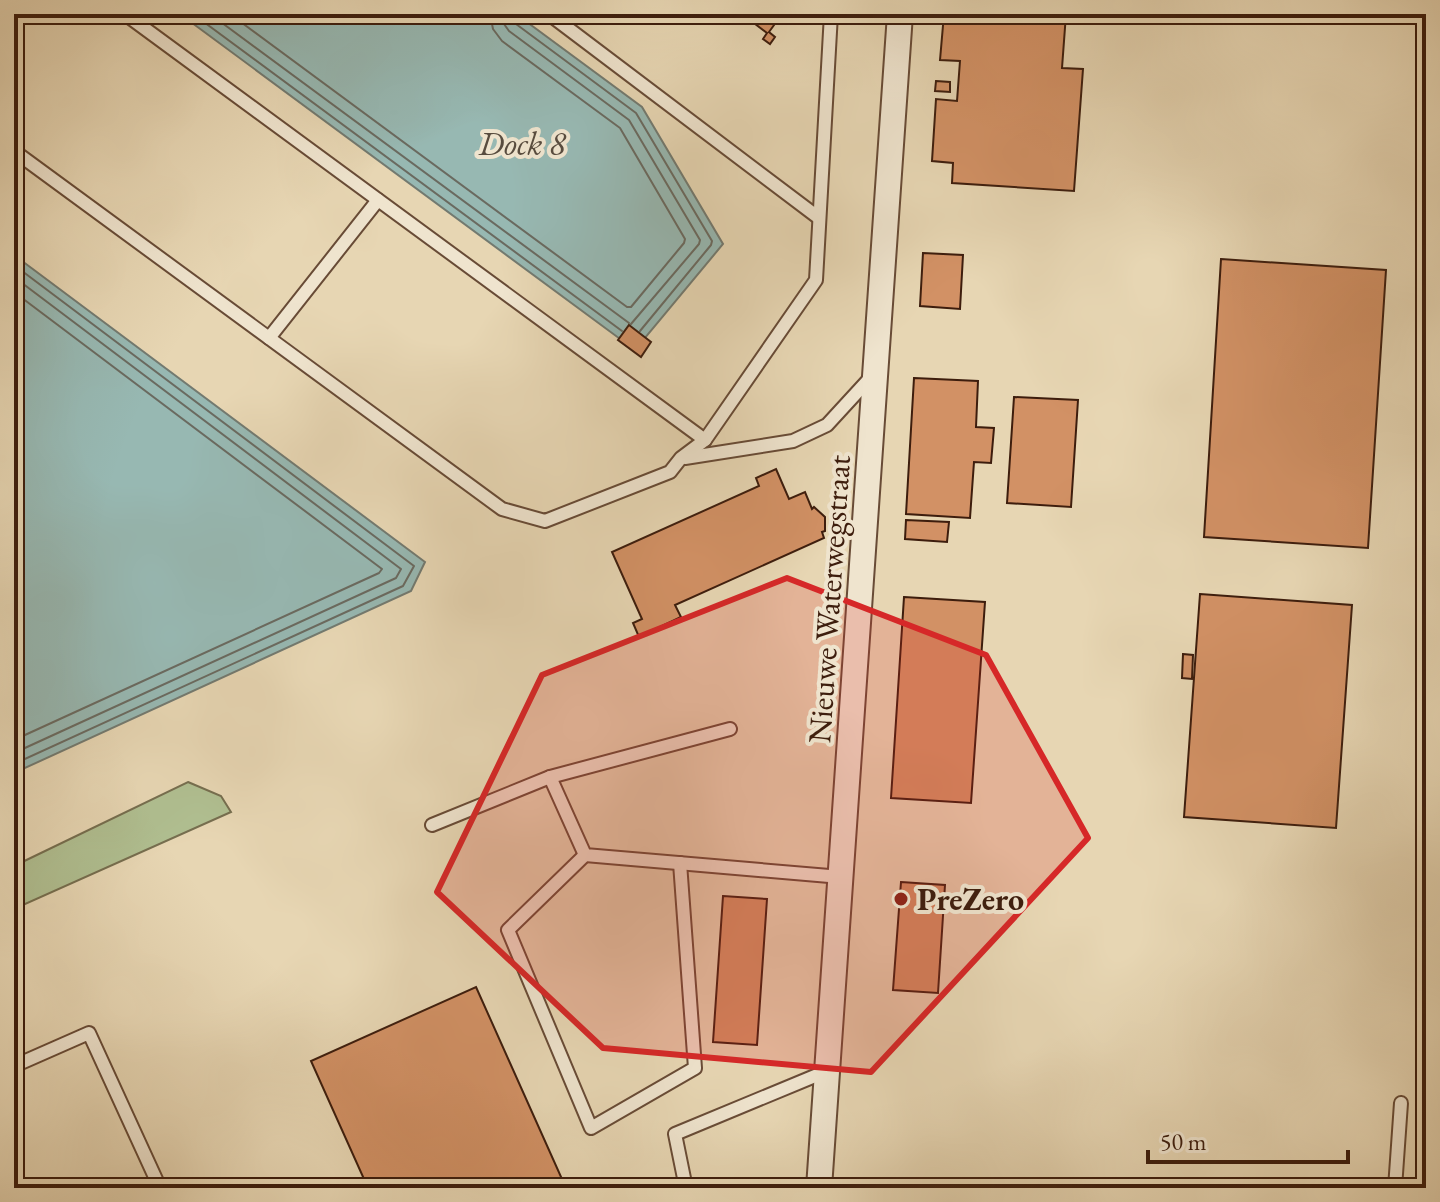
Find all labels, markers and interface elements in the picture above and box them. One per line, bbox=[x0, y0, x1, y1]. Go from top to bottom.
water label: Dock 8 bbox=[477, 121, 567, 165]
street label: Nieuwe Waterwegstraat bbox=[798, 453, 860, 745]
place label: PreZero bbox=[917, 878, 1024, 920]
marker: PreZero bbox=[892, 890, 910, 908]
scale bar bbox=[1148, 1114, 1348, 1164]
text: 50 m bbox=[1160, 1126, 1207, 1157]

